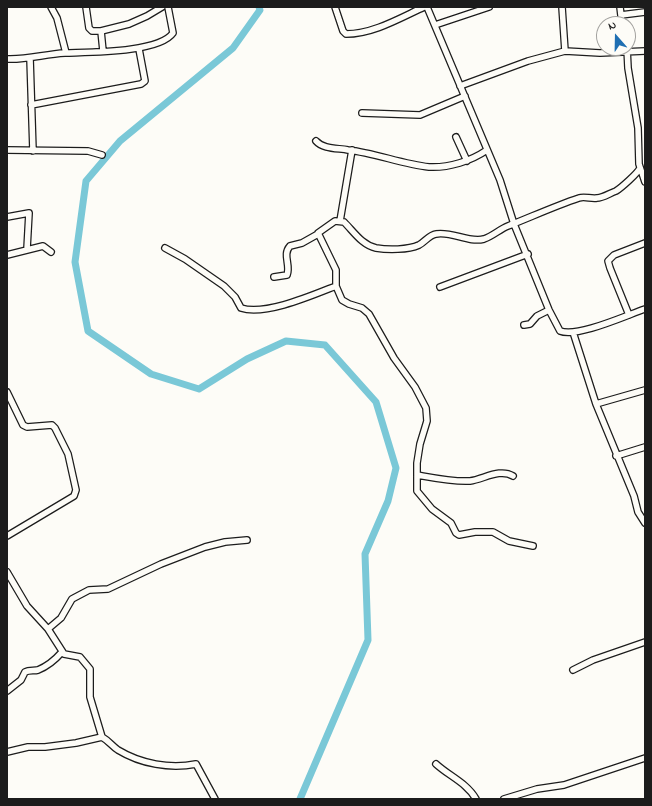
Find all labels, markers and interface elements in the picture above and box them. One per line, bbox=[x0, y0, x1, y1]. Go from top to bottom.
north arrow bbox=[596, 16, 636, 56]
text: N bbox=[606, 17, 618, 34]

